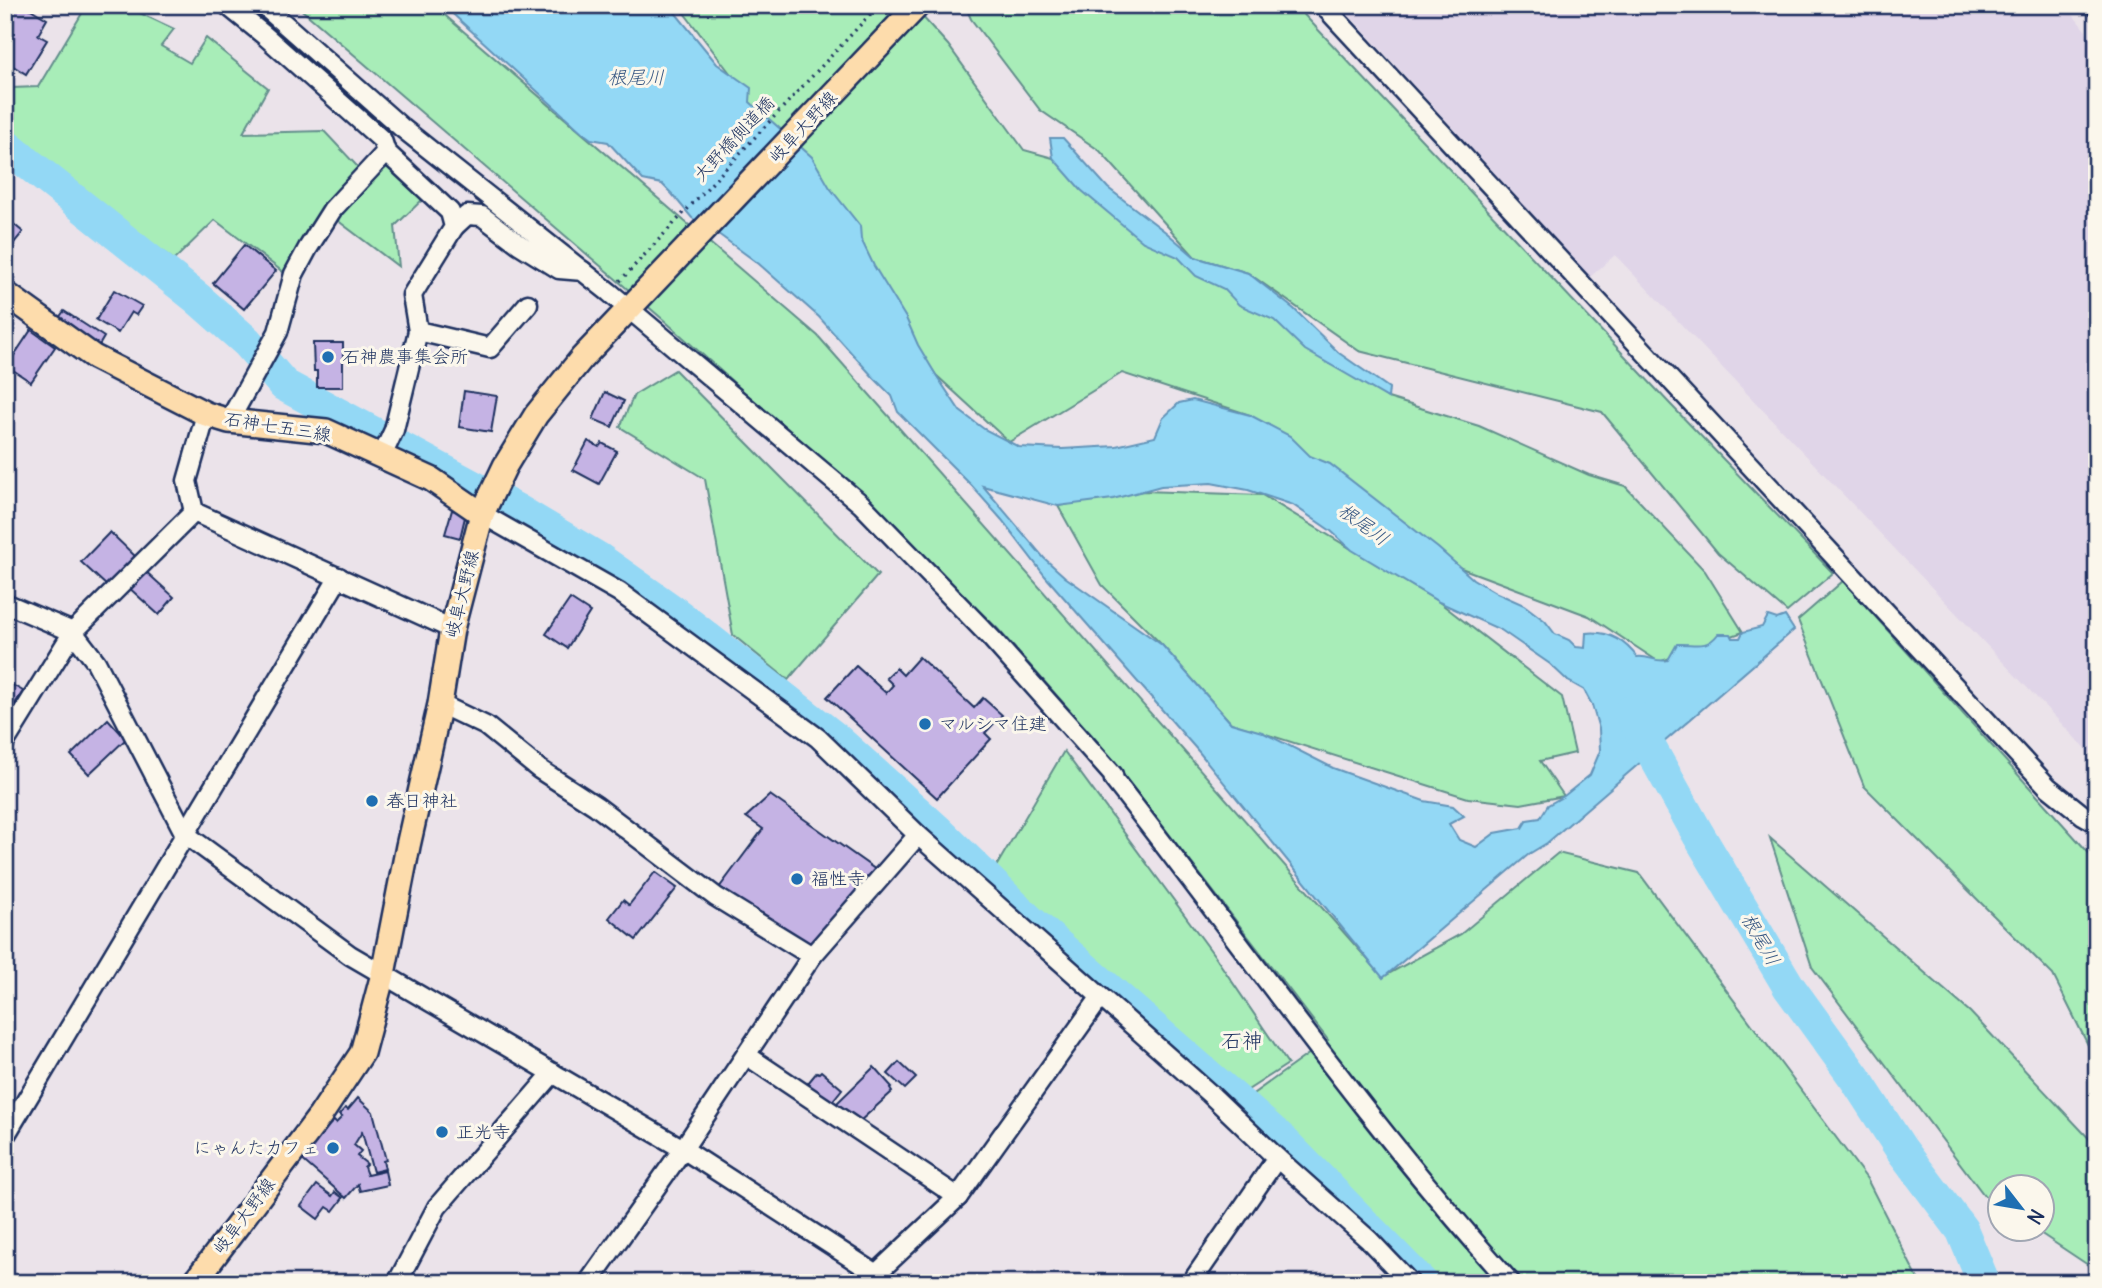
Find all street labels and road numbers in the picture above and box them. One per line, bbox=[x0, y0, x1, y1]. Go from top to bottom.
street label: 岐阜大野線 bbox=[764, 86, 842, 167]
street label: 大野橋側道橋 bbox=[688, 91, 779, 186]
street label: 石神七五三線 bbox=[223, 407, 333, 446]
street label: 岐阜大野線 bbox=[439, 547, 484, 640]
street label: 岐阜大野線 bbox=[207, 1173, 280, 1259]

